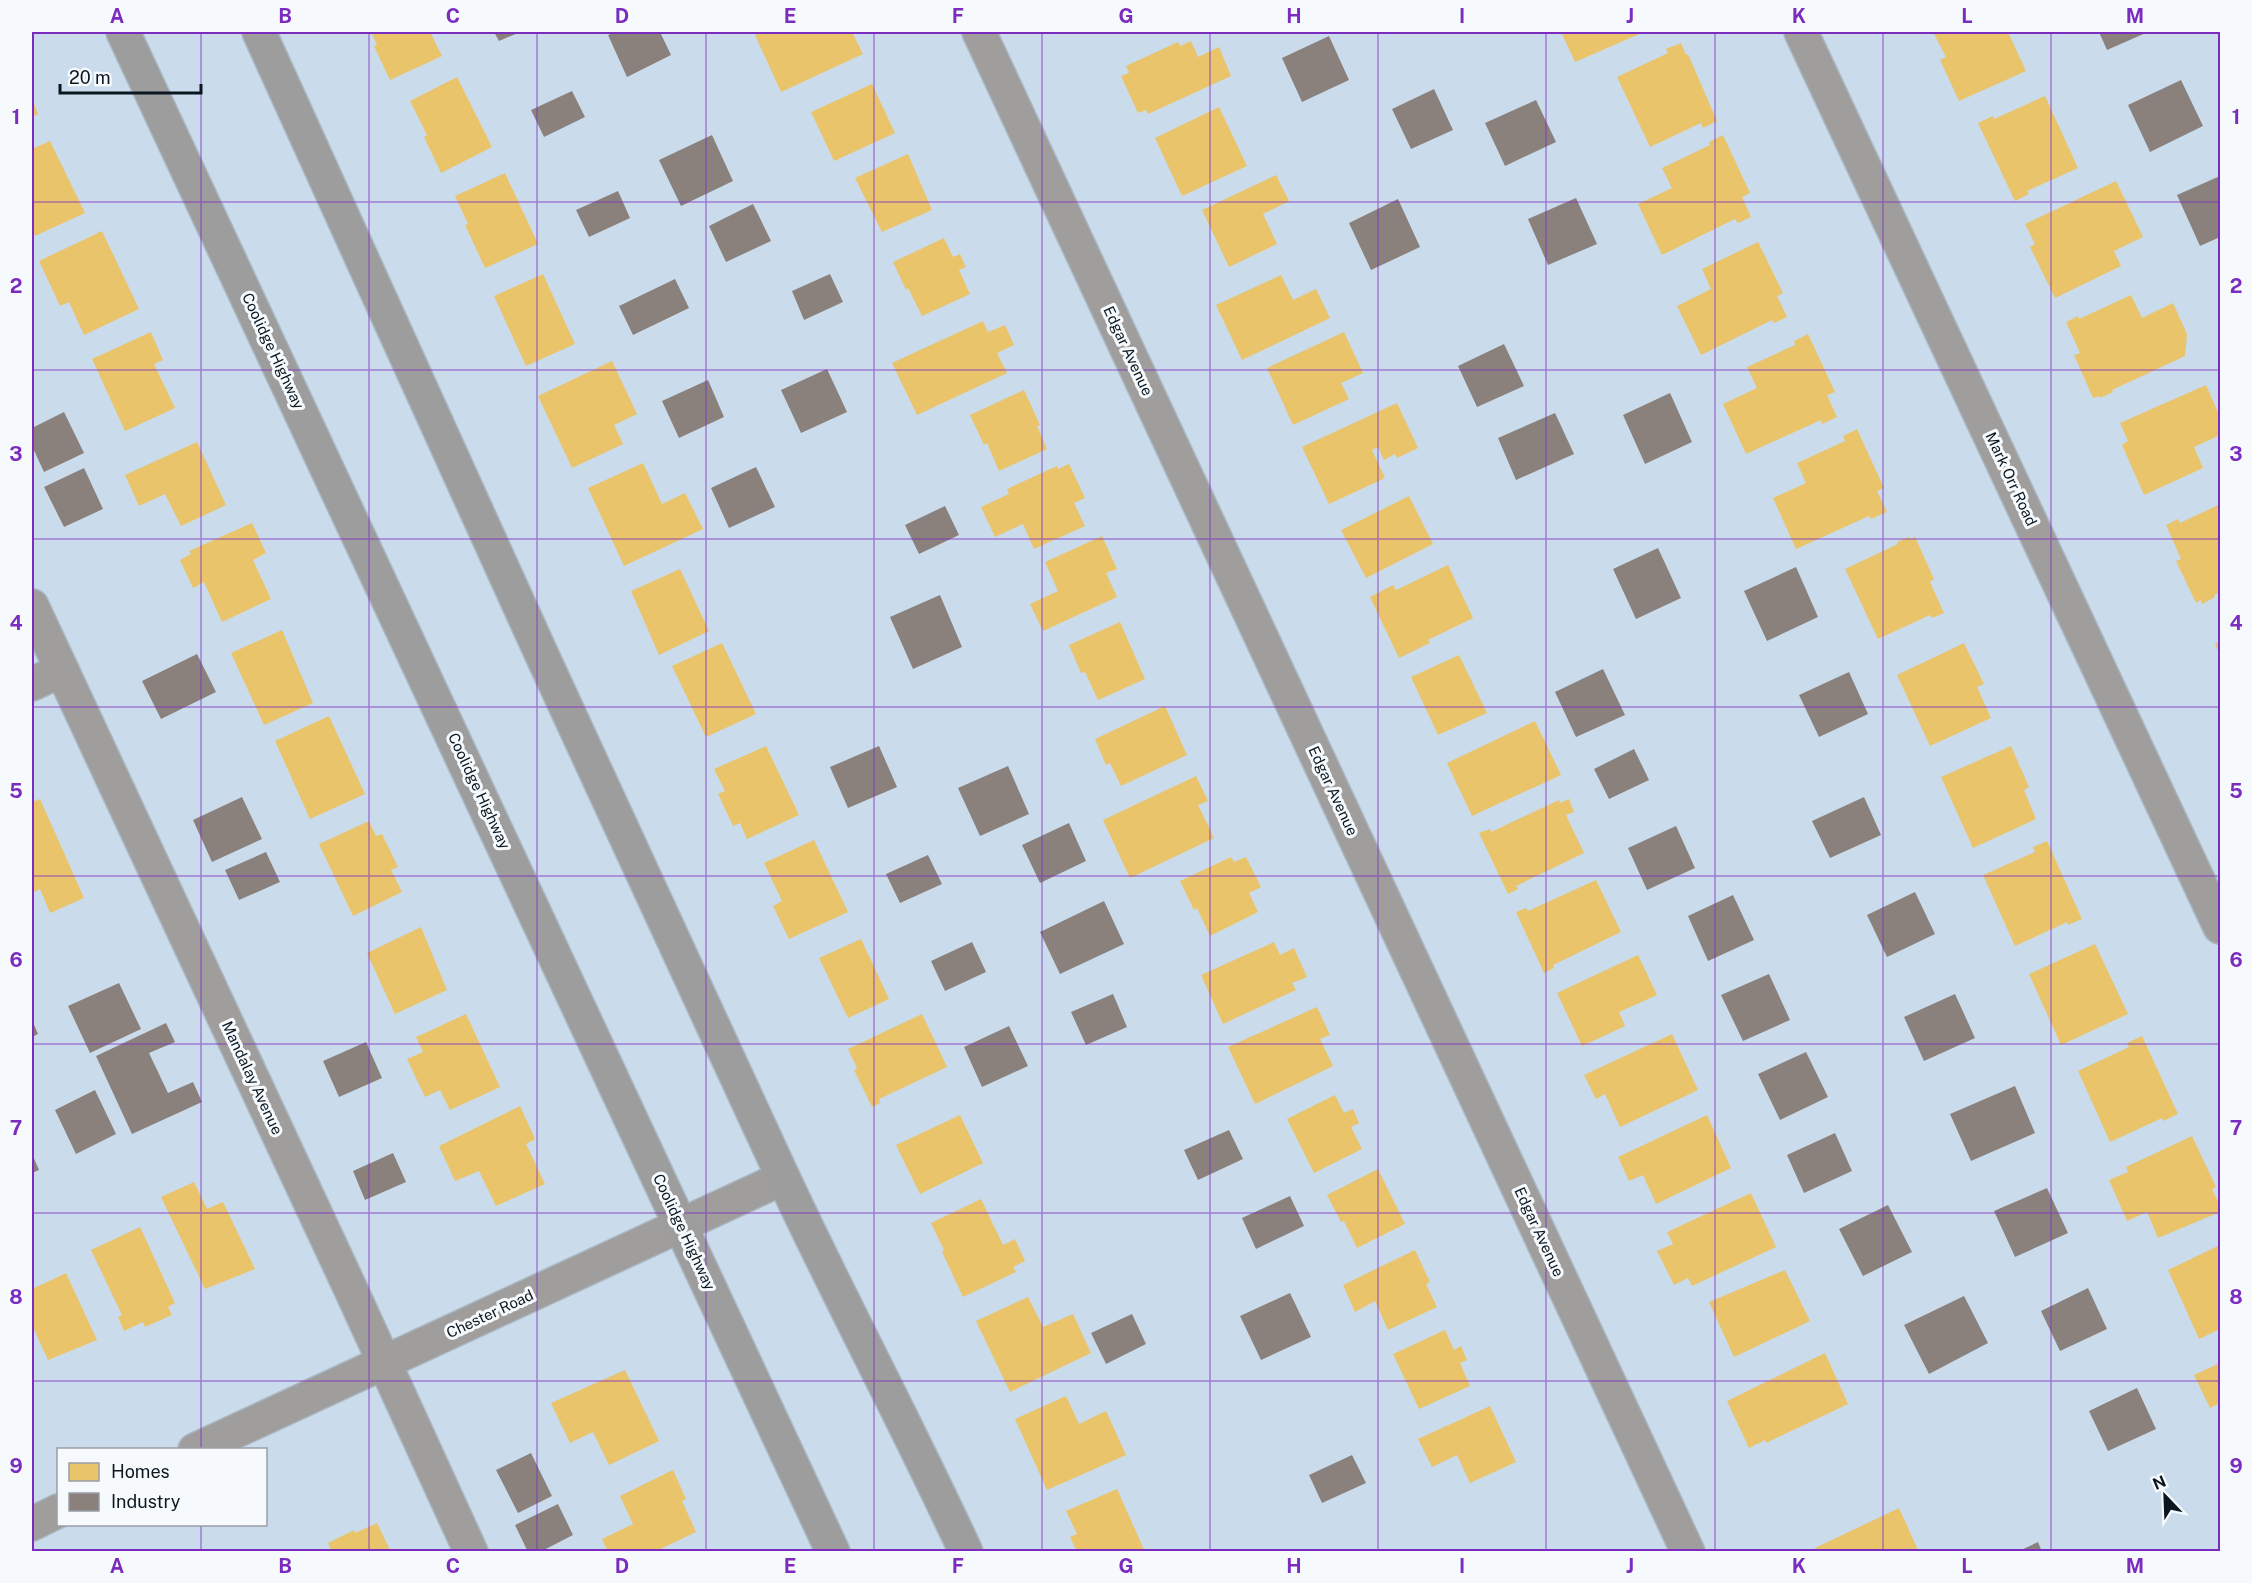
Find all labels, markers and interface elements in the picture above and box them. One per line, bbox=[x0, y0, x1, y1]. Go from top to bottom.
text: A bbox=[110, 4, 124, 28]
text: B bbox=[278, 4, 292, 28]
text: C bbox=[446, 4, 460, 28]
text: D bbox=[615, 4, 629, 28]
text: E bbox=[784, 4, 796, 28]
text: F bbox=[952, 4, 964, 28]
text: G bbox=[1118, 4, 1134, 28]
text: H bbox=[1286, 4, 1302, 28]
text: I bbox=[1459, 4, 1465, 28]
text: J bbox=[1626, 4, 1634, 28]
text: K bbox=[1792, 4, 1806, 28]
text: L bbox=[1961, 4, 1973, 28]
text: M bbox=[2126, 4, 2144, 28]
scale bar bbox=[60, 57, 201, 95]
text: 20 m bbox=[69, 67, 111, 88]
text: 1 bbox=[12, 105, 20, 129]
text: 1 bbox=[2232, 105, 2240, 129]
text: 2 bbox=[10, 274, 22, 298]
text: 2 bbox=[2230, 274, 2242, 298]
street label: Coolidge Highway bbox=[239, 290, 308, 411]
street label: Edgar Avenue bbox=[1100, 303, 1157, 398]
street label: Mark Orr Road bbox=[1982, 429, 2041, 528]
text: 3 bbox=[9, 442, 23, 466]
text: 3 bbox=[2229, 442, 2243, 466]
text: 4 bbox=[9, 611, 23, 635]
text: 4 bbox=[2229, 611, 2243, 635]
street label: Coolidge Highway bbox=[445, 730, 514, 851]
street label: Edgar Avenue bbox=[1305, 743, 1362, 838]
text: 5 bbox=[9, 779, 23, 803]
text: 5 bbox=[2229, 779, 2243, 803]
text: 6 bbox=[9, 948, 23, 972]
text: 6 bbox=[2229, 948, 2243, 972]
street label: Mandalay Avenue bbox=[219, 1018, 286, 1137]
text: 7 bbox=[10, 1116, 22, 1140]
text: 7 bbox=[2230, 1116, 2242, 1140]
street label: Coolidge Highway bbox=[650, 1171, 719, 1292]
street label: Edgar Avenue bbox=[1511, 1184, 1568, 1279]
text: 8 bbox=[9, 1285, 23, 1309]
text: 8 bbox=[2229, 1285, 2243, 1309]
street label: Chester Road bbox=[444, 1286, 536, 1341]
legend bbox=[57, 1448, 267, 1526]
text: 9 bbox=[9, 1454, 23, 1478]
text: 9 bbox=[2229, 1454, 2243, 1478]
text: Homes bbox=[111, 1461, 170, 1482]
north arrow bbox=[2135, 1466, 2195, 1526]
text: N bbox=[2150, 1471, 2169, 1494]
text: Industry bbox=[111, 1491, 181, 1512]
text: A bbox=[110, 1554, 124, 1578]
text: B bbox=[278, 1554, 292, 1578]
text: C bbox=[446, 1554, 460, 1578]
text: D bbox=[615, 1554, 629, 1578]
text: E bbox=[784, 1554, 796, 1578]
text: F bbox=[952, 1554, 964, 1578]
text: G bbox=[1118, 1554, 1134, 1578]
text: H bbox=[1286, 1554, 1302, 1578]
text: I bbox=[1459, 1554, 1465, 1578]
text: J bbox=[1626, 1554, 1634, 1578]
text: K bbox=[1792, 1554, 1806, 1578]
text: L bbox=[1961, 1554, 1973, 1578]
text: M bbox=[2126, 1554, 2144, 1578]

